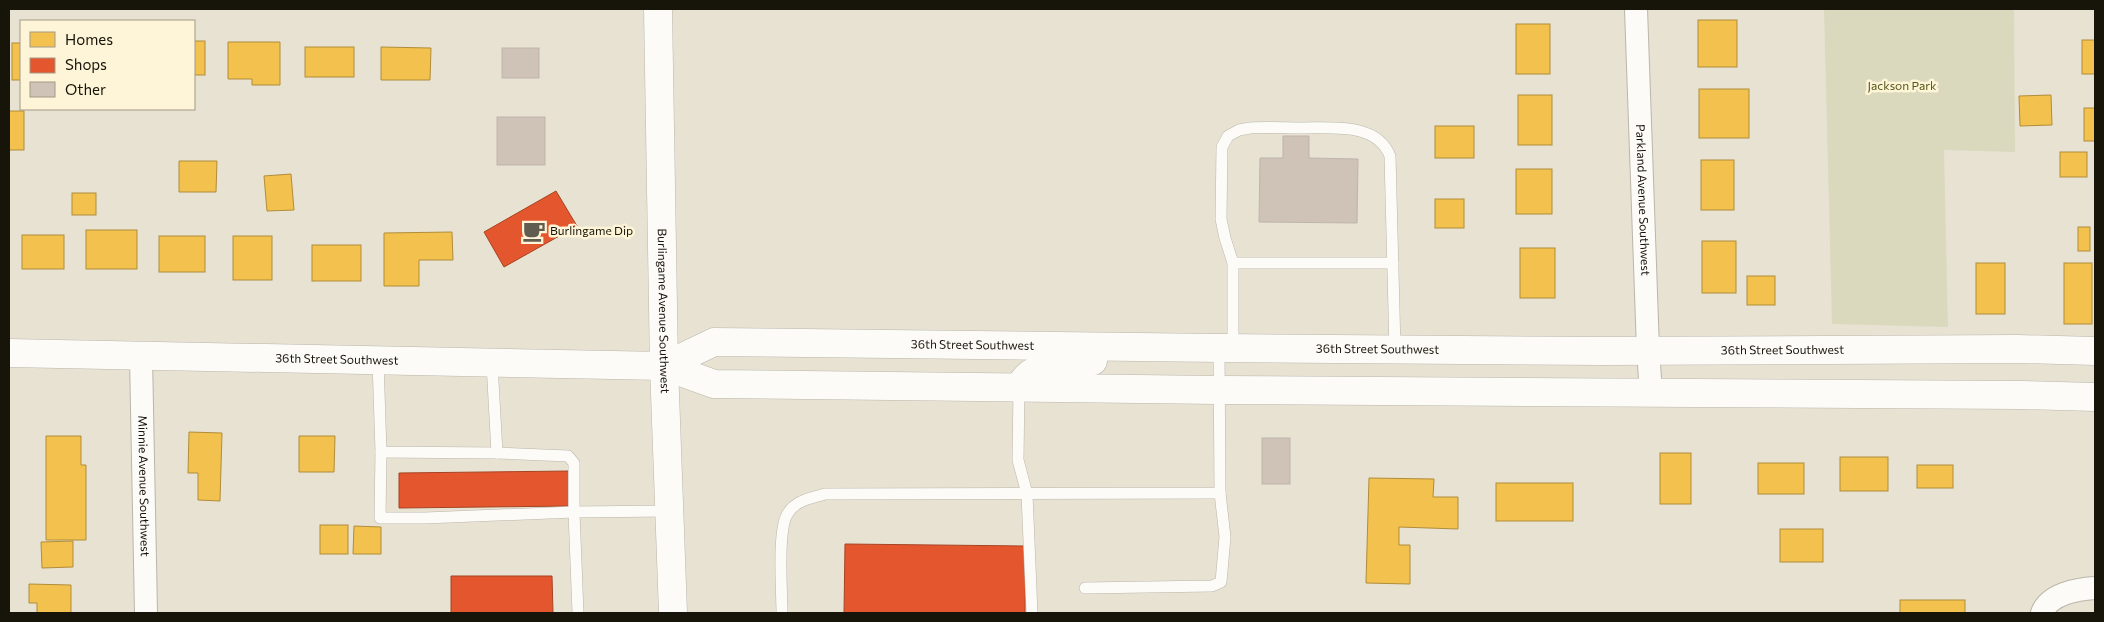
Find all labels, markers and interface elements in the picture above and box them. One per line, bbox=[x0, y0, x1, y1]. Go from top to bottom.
legend bbox=[20, 20, 195, 110]
text: Homes bbox=[65, 30, 113, 48]
text: Shops bbox=[65, 55, 107, 73]
park label: Jackson Park bbox=[1867, 78, 1937, 93]
text: Other bbox=[65, 80, 106, 98]
street label: Parkland Avenue Southwest bbox=[1634, 124, 1653, 276]
cafe icon: Burlingame Dip bbox=[521, 218, 547, 244]
place label: Burlingame Dip bbox=[550, 223, 633, 237]
street label: Burlingame Avenue Southwest bbox=[656, 228, 673, 394]
street label: 36th Street Southwest bbox=[911, 336, 1034, 352]
street label: 36th Street Southwest bbox=[1316, 341, 1439, 356]
street label: 36th Street Southwest bbox=[1721, 342, 1844, 356]
street label: 36th Street Southwest bbox=[275, 350, 399, 367]
street label: Minnie Avenue Southwest bbox=[136, 415, 153, 557]

